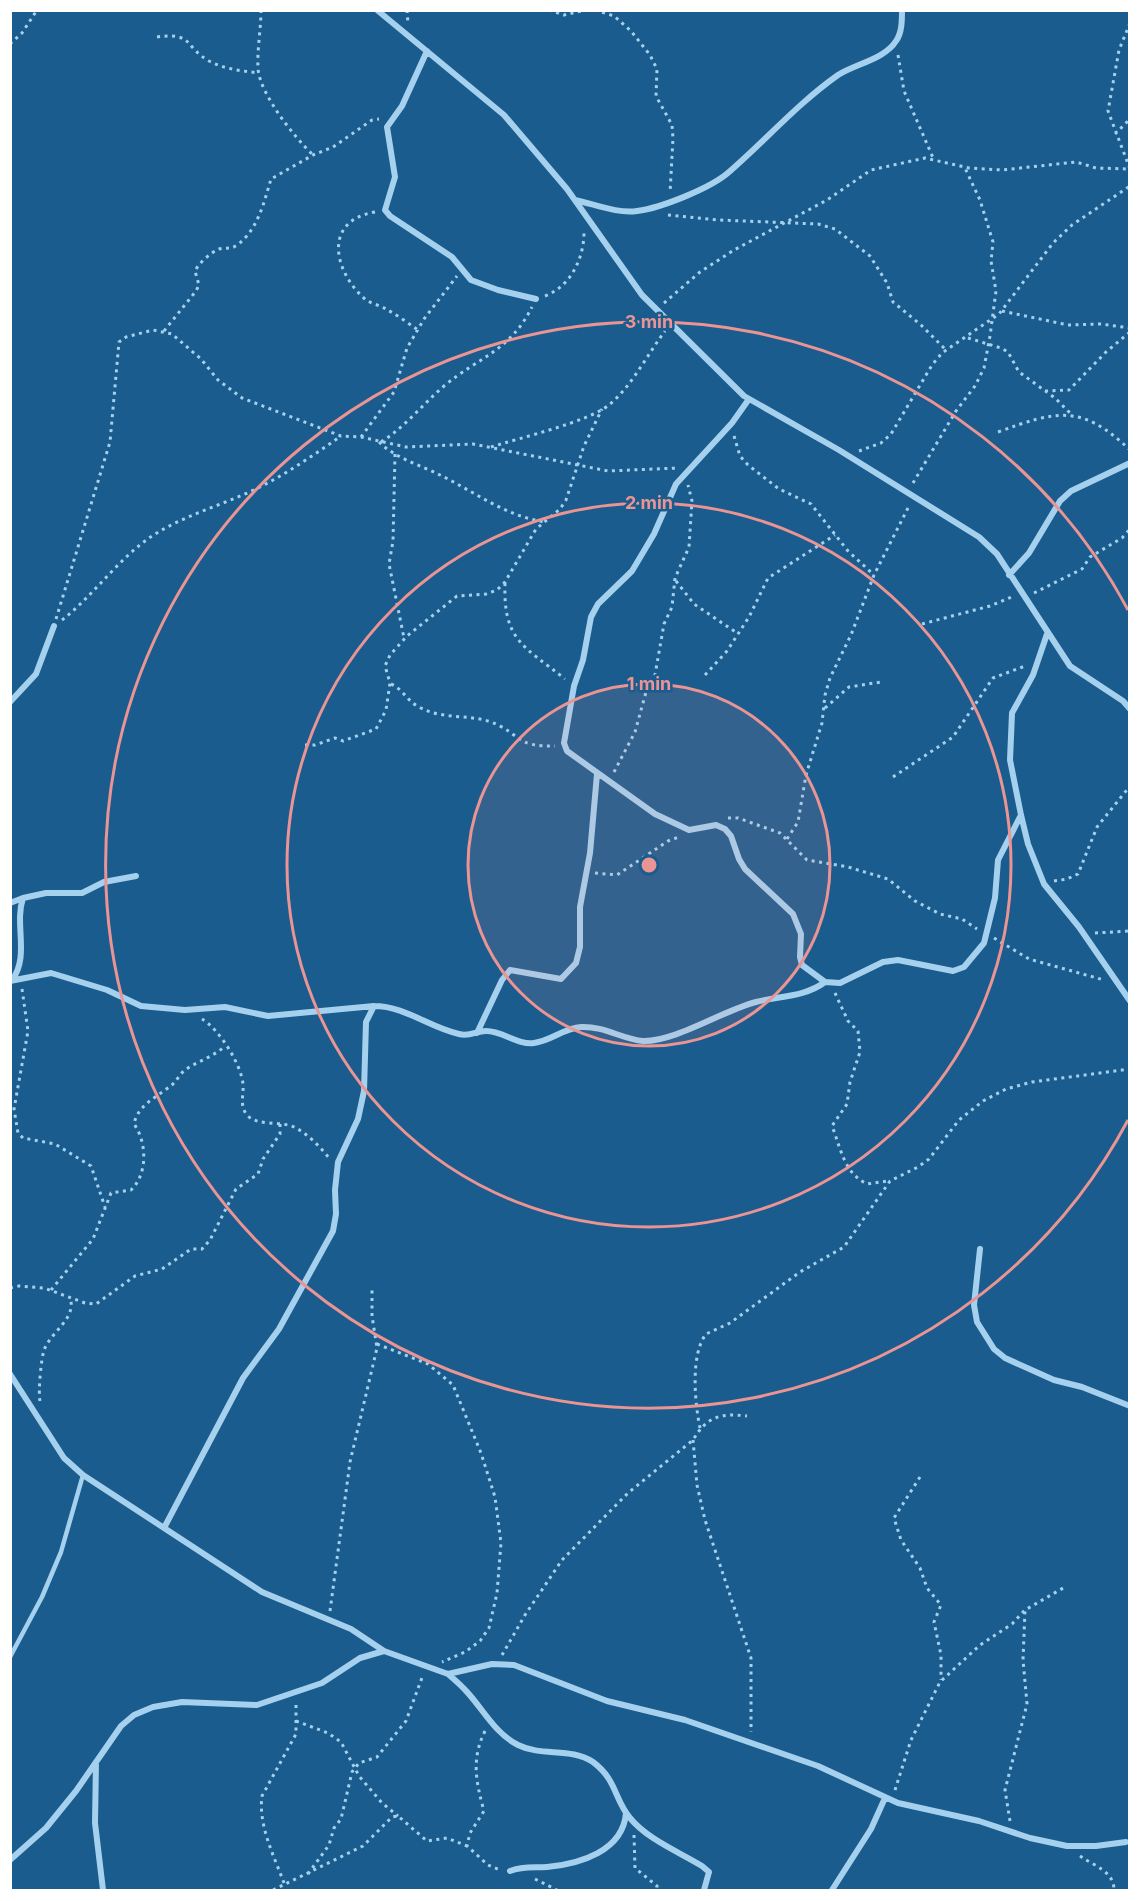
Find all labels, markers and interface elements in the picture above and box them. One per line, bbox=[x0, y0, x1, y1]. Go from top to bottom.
text: 3 min bbox=[625, 311, 673, 332]
text: 2 min bbox=[625, 492, 673, 513]
text: 1 min bbox=[627, 673, 671, 694]
centre of rings bbox=[639, 855, 659, 875]

